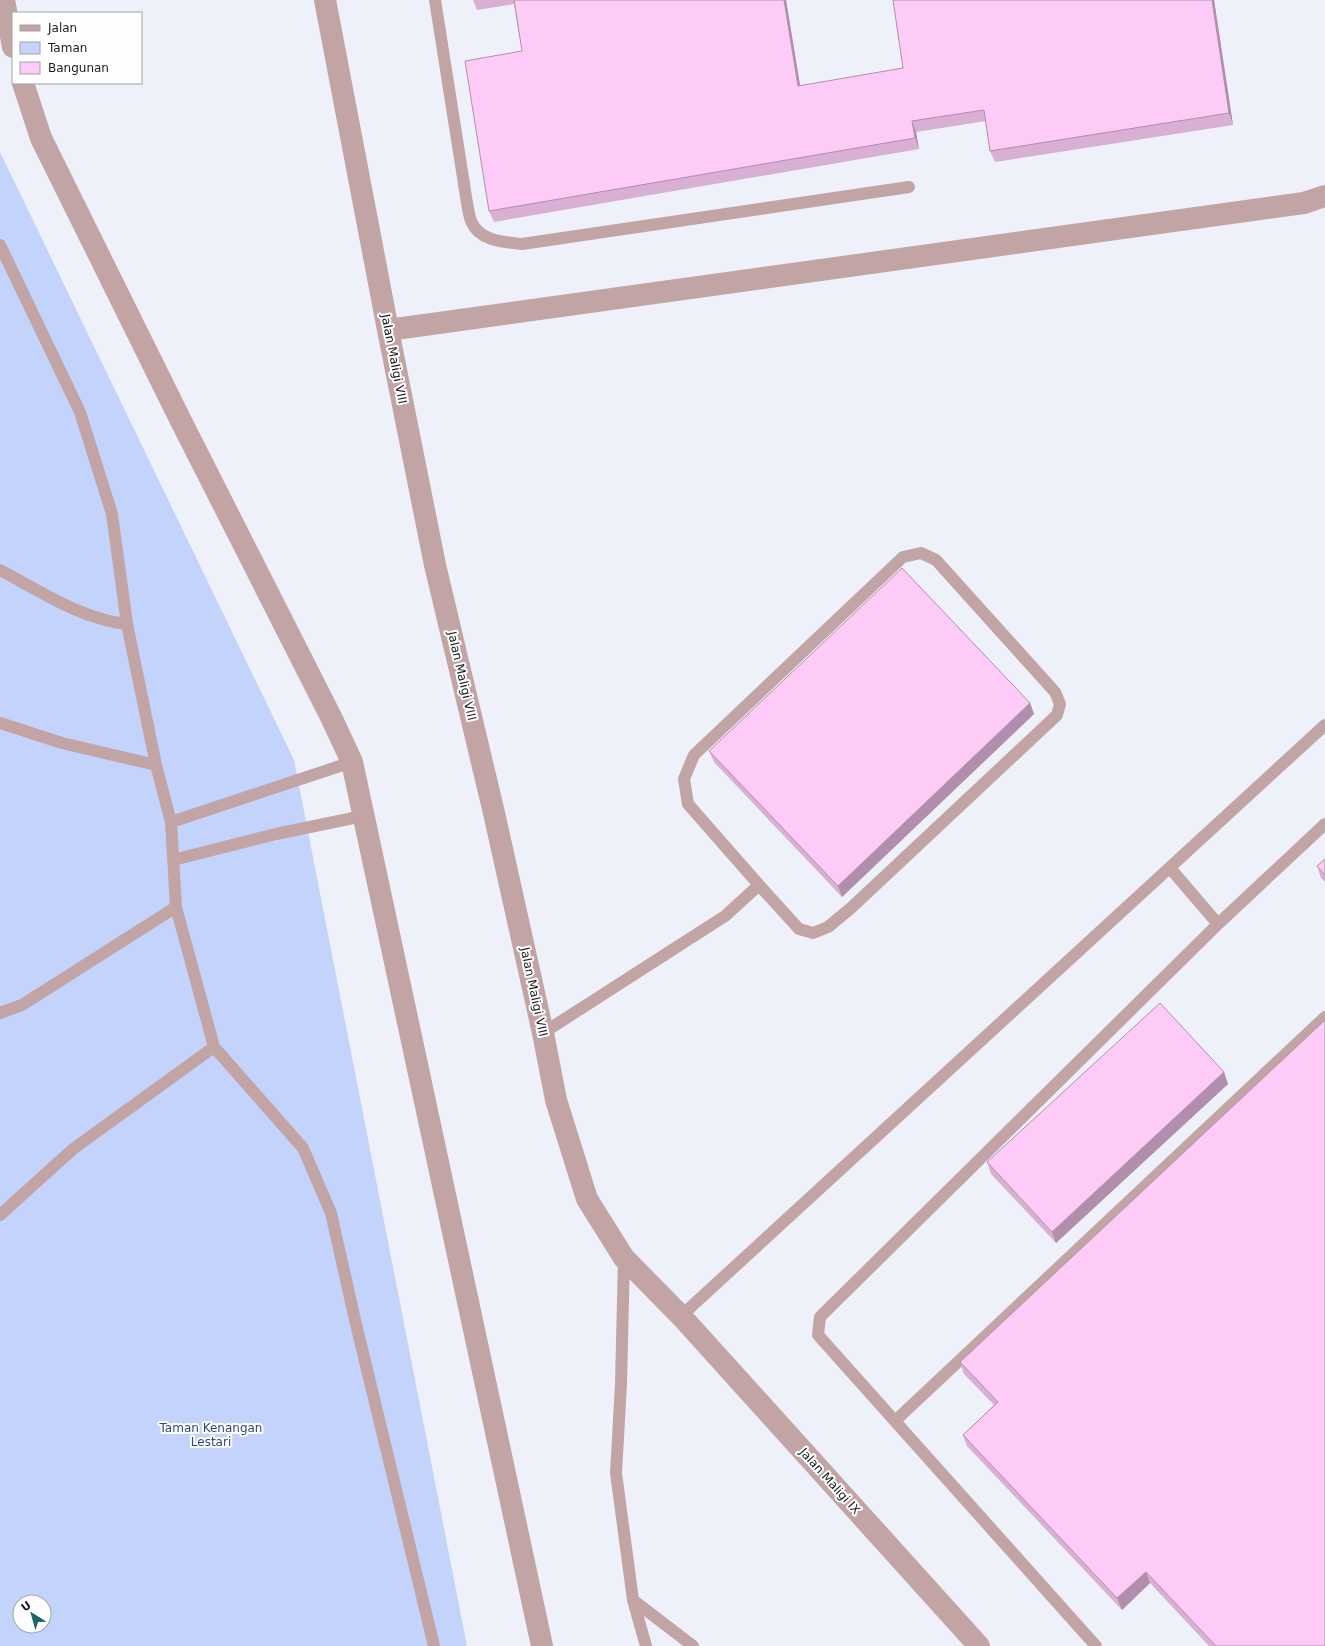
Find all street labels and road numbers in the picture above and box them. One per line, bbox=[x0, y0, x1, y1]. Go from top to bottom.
street label: Jalan Maligi VIII bbox=[378, 312, 410, 405]
street label: Jalan Maligi VIII bbox=[445, 629, 479, 722]
street label: Jalan Maligi VIII bbox=[517, 945, 550, 1038]
street label: Jalan Maligi IX bbox=[796, 1444, 863, 1517]

